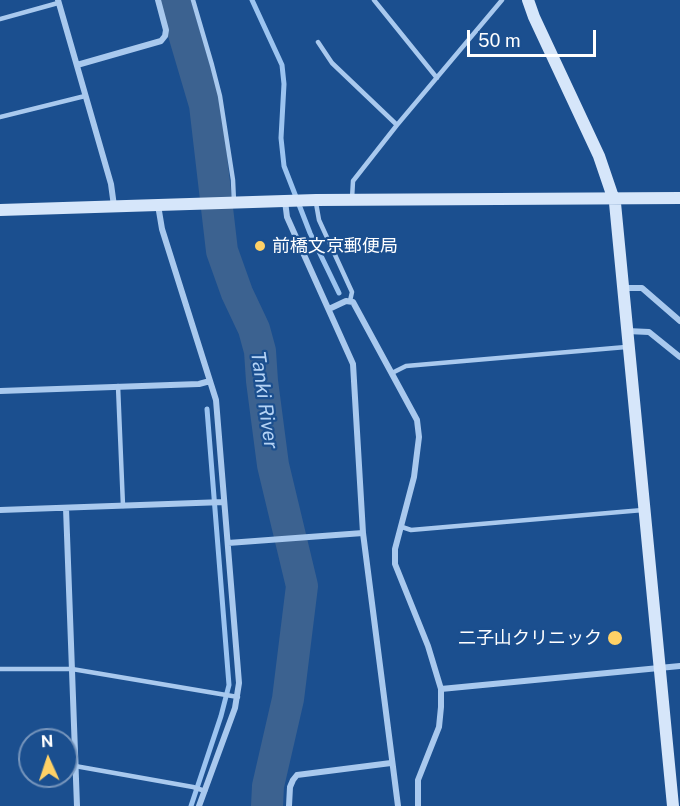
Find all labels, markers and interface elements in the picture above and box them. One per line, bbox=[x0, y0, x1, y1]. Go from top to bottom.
scale bar bbox=[470, 18, 599, 56]
text: 50 m bbox=[478, 30, 521, 51]
place label: 前橋文京郵便局 bbox=[272, 235, 398, 257]
marker: 前橋文京郵便局 bbox=[253, 239, 267, 253]
water label: Tanki River bbox=[245, 350, 283, 450]
place label: 二子山クリニック bbox=[458, 627, 602, 649]
marker: 二子山クリニック bbox=[606, 629, 624, 647]
north arrow bbox=[18, 728, 78, 788]
text: N bbox=[40, 732, 54, 751]

